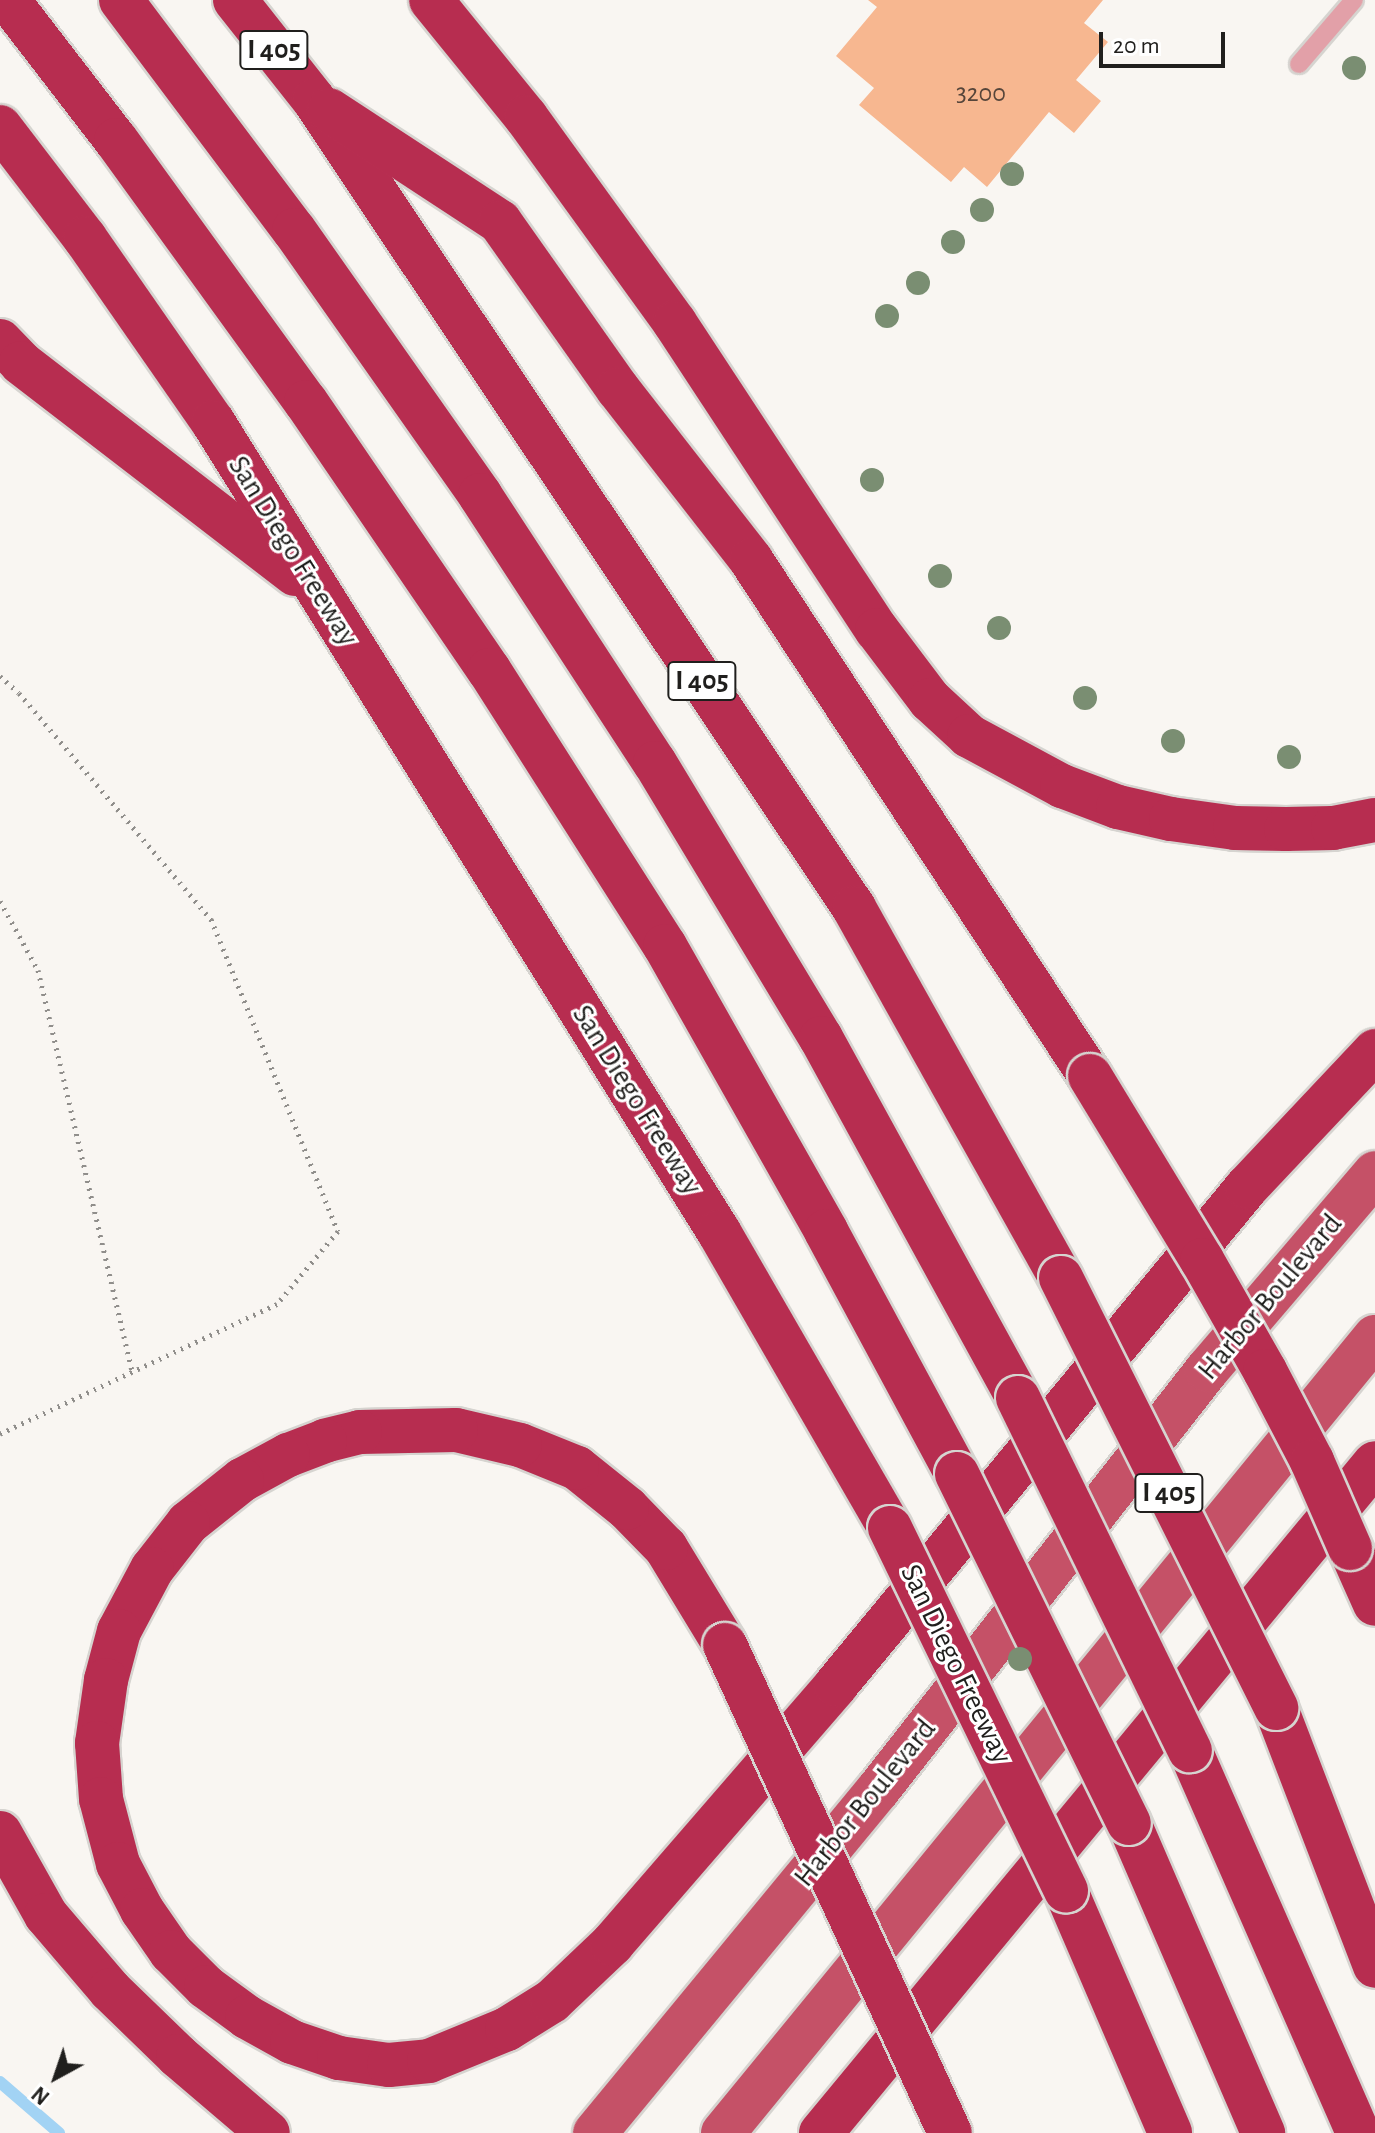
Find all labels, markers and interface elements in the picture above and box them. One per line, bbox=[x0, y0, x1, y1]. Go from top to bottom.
scale bar bbox=[1103, 16, 1229, 66]
road number: I 405 bbox=[238, 26, 310, 74]
text: 20 m bbox=[1113, 34, 1160, 58]
house number: 3200 bbox=[956, 78, 1006, 110]
street label: San Diego Freeway bbox=[220, 449, 366, 653]
road number: I 405 bbox=[666, 657, 738, 705]
street label: San Diego Freeway bbox=[564, 998, 710, 1202]
street label: Harbor Boulevard bbox=[1190, 1207, 1350, 1387]
road number: I 405 bbox=[1133, 1469, 1205, 1517]
street label: San Diego Freeway bbox=[892, 1558, 1020, 1770]
street label: Harbor Boulevard bbox=[786, 1712, 944, 1894]
north arrow bbox=[16, 2037, 96, 2117]
text: N bbox=[28, 2082, 54, 2109]

